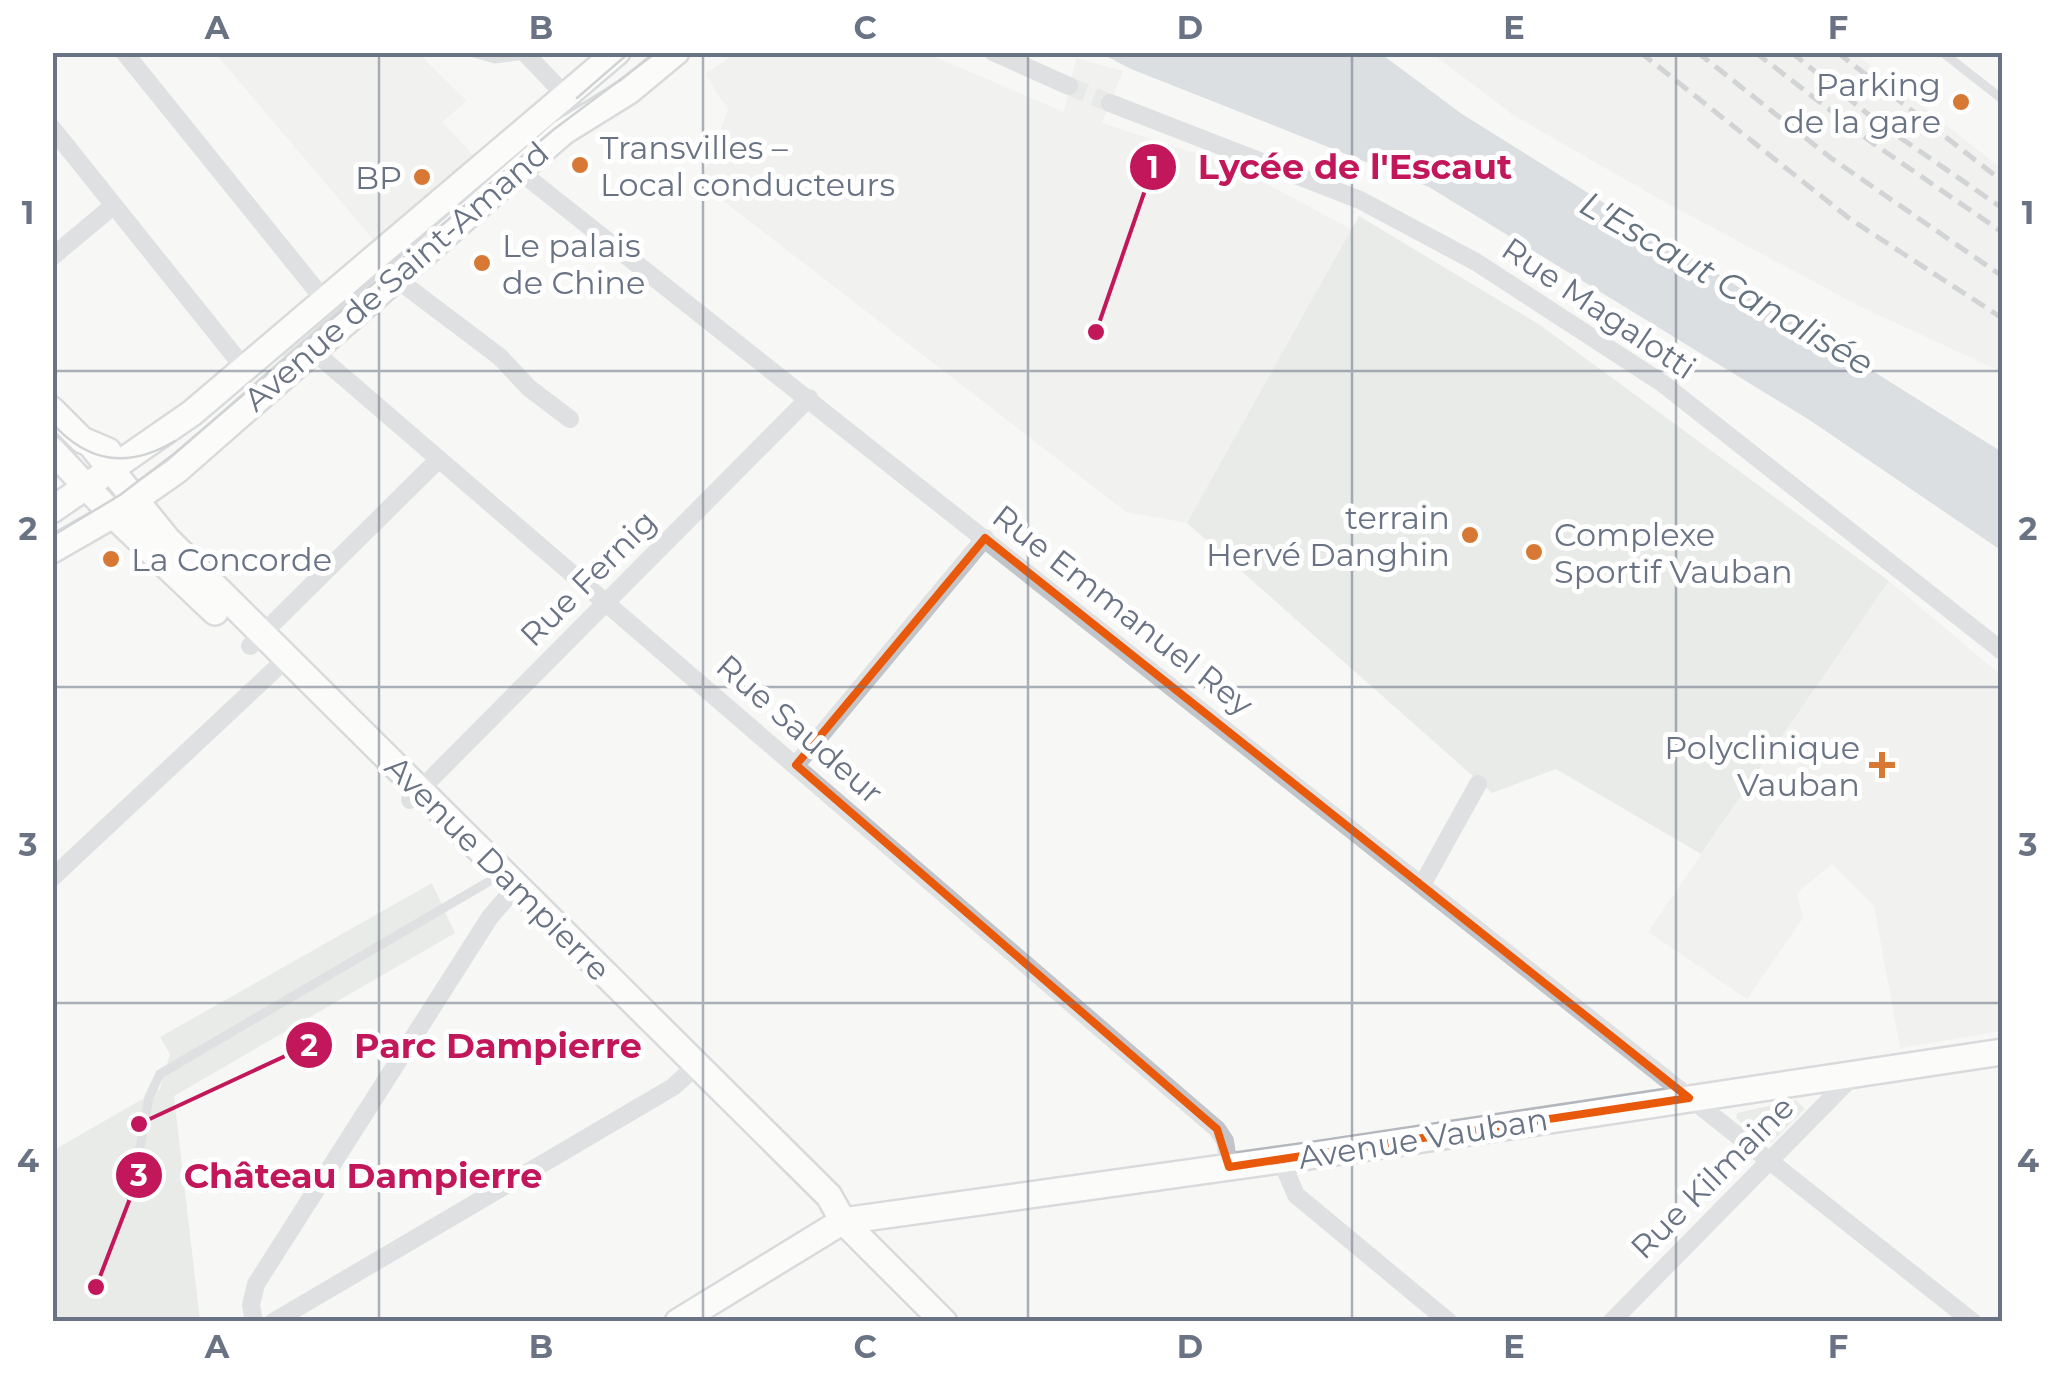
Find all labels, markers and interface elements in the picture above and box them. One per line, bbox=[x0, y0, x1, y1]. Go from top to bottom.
text: A bbox=[204, 8, 230, 47]
text: B bbox=[529, 8, 553, 47]
text: C bbox=[853, 8, 877, 47]
text: D bbox=[1177, 8, 1203, 47]
text: E bbox=[1503, 8, 1525, 47]
text: F bbox=[1828, 8, 1848, 47]
place label: Parking de la gare bbox=[1783, 65, 1941, 141]
marker: Parking de la gare bbox=[1950, 91, 1972, 113]
place label: Transvilles – Local conducteurs bbox=[600, 128, 895, 204]
street label: Avenue de Saint-Amand bbox=[236, 133, 556, 419]
callout: Lycée de l'Escaut bbox=[1128, 135, 1532, 200]
text: Lycée de l'Escaut bbox=[1198, 145, 1512, 188]
text: 1 bbox=[1147, 149, 1159, 186]
marker: Transvilles – Local conducteurs bbox=[569, 154, 591, 176]
place label: BP bbox=[355, 158, 402, 197]
marker: BP bbox=[411, 166, 433, 188]
water label: L'Escaut Canalisée bbox=[1573, 181, 1881, 385]
text: 1 bbox=[22, 193, 34, 232]
text: 1 bbox=[2022, 193, 2034, 232]
place label: Le palais de Chine bbox=[502, 226, 645, 302]
street label: Rue Magalotti bbox=[1495, 229, 1703, 387]
marker: Le palais de Chine bbox=[471, 252, 493, 274]
street label: Rue Emmanuel Rey bbox=[985, 496, 1261, 724]
place label: terrain Hervé Danghin bbox=[1206, 498, 1450, 574]
street label: Rue Fernig bbox=[512, 502, 664, 654]
text: 2 bbox=[19, 509, 37, 548]
text: 2 bbox=[2019, 509, 2037, 548]
place label: Complexe Sportif Vauban bbox=[1554, 515, 1793, 591]
marker: terrain Hervé Danghin bbox=[1459, 524, 1481, 546]
place label: La Concorde bbox=[131, 540, 332, 579]
marker: Complexe Sportif Vauban bbox=[1523, 541, 1545, 563]
marker: La Concorde bbox=[100, 548, 122, 570]
street label: Rue Saudeur bbox=[709, 646, 891, 812]
place label: Polyclinique Vauban bbox=[1664, 728, 1860, 804]
street label: Avenue Dampierre bbox=[377, 747, 619, 989]
marker: Polyclinique Vauban bbox=[1869, 752, 1895, 778]
text: 3 bbox=[18, 825, 37, 864]
text: 3 bbox=[2018, 825, 2037, 864]
callout: Parc Dampierre bbox=[284, 1013, 661, 1078]
text: Parc Dampierre bbox=[354, 1024, 642, 1067]
text: 2 bbox=[300, 1027, 318, 1064]
street label: Rue Kilmaine bbox=[1622, 1087, 1802, 1267]
street label: Avenue Vauban bbox=[1295, 1099, 1551, 1177]
text: 4 bbox=[17, 1141, 39, 1180]
text: 4 bbox=[2017, 1141, 2039, 1180]
callout: Château Dampierre bbox=[114, 1143, 562, 1208]
text: Château Dampierre bbox=[184, 1154, 542, 1197]
text: 3 bbox=[129, 1157, 148, 1194]
text: A bbox=[204, 1327, 230, 1366]
text: B bbox=[529, 1327, 553, 1366]
text: C bbox=[853, 1327, 877, 1366]
text: D bbox=[1177, 1327, 1203, 1366]
text: E bbox=[1503, 1327, 1525, 1366]
text: F bbox=[1828, 1327, 1848, 1366]

